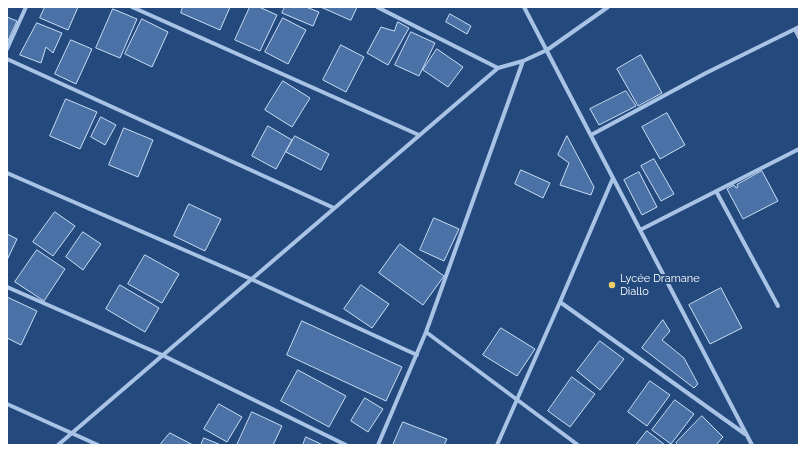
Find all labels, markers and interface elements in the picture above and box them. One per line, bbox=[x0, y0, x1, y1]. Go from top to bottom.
place label: Lycée Dramane Diallo bbox=[620, 272, 700, 298]
marker: Lycée Dramane Diallo bbox=[607, 280, 617, 290]

